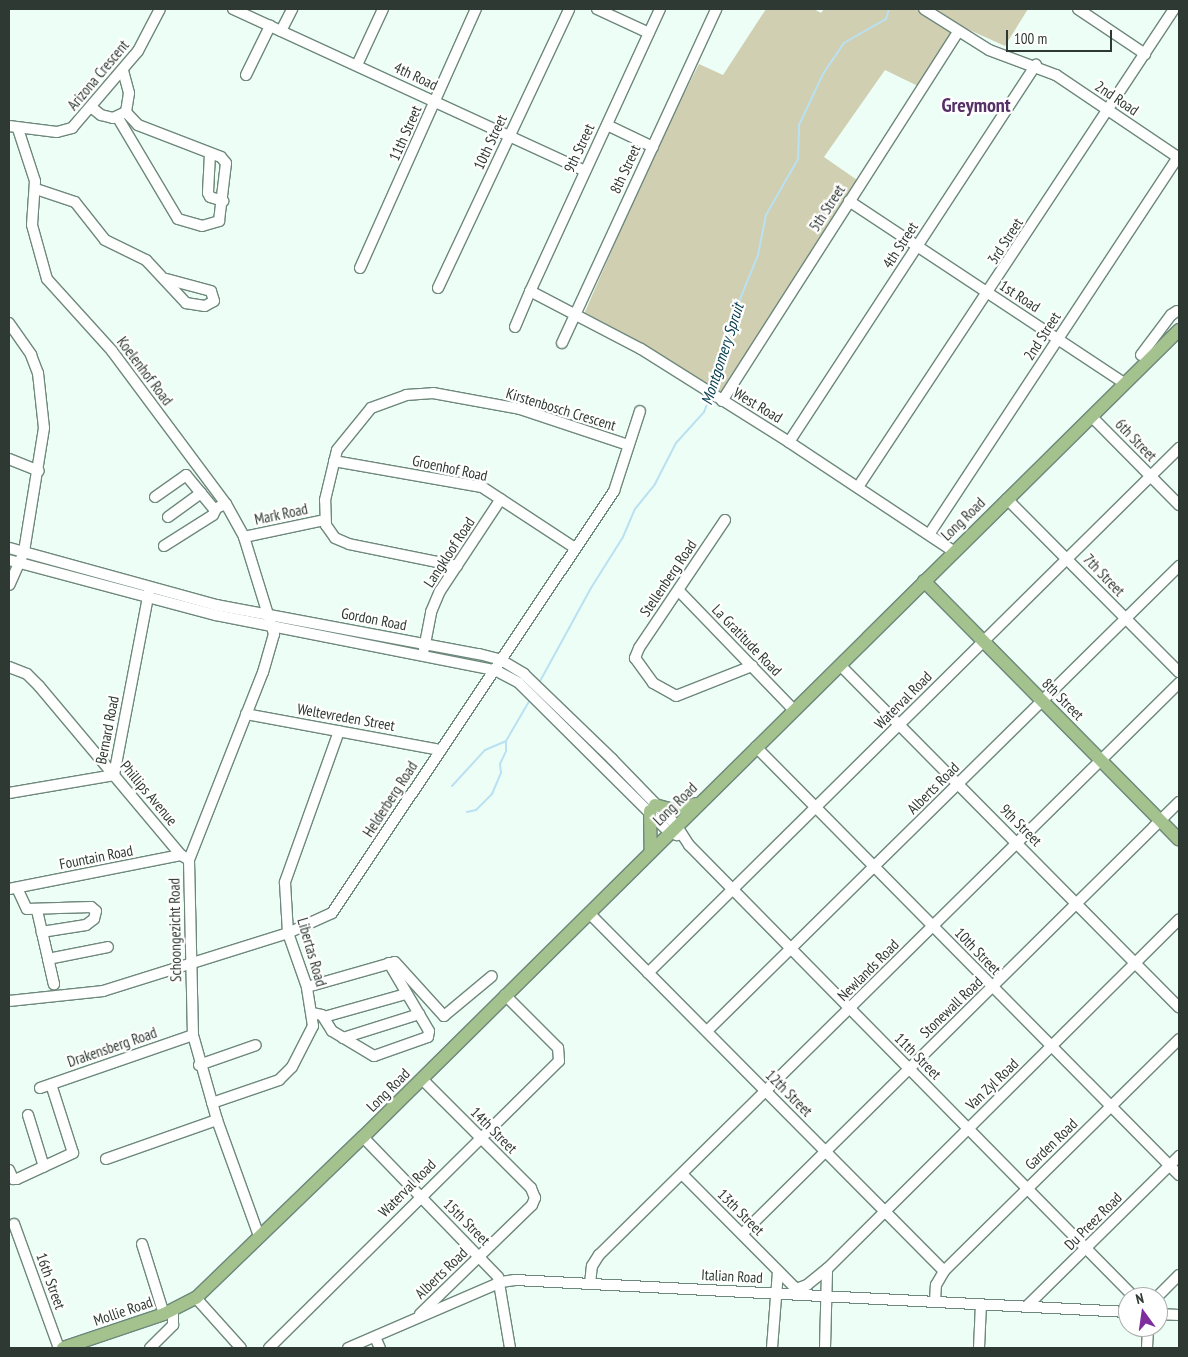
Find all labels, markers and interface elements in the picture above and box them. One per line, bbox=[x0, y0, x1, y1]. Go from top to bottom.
scale bar bbox=[1008, 20, 1114, 52]
text: 100 m bbox=[1014, 29, 1047, 48]
street label: Arizona Crescent bbox=[63, 36, 133, 114]
street label: 4th Road bbox=[391, 58, 441, 94]
street label: 2nd Road bbox=[1092, 77, 1142, 119]
district label: Greymont bbox=[941, 93, 1011, 117]
street label: 11th Street bbox=[385, 103, 425, 163]
street label: 10th Street bbox=[469, 112, 511, 172]
street label: 9th Street bbox=[560, 121, 598, 175]
street label: 8th Street bbox=[606, 142, 644, 196]
street label: 5th Street bbox=[805, 181, 849, 235]
street label: 3rd Street bbox=[983, 214, 1027, 268]
street label: 4th Street bbox=[878, 218, 922, 272]
street label: 1st Road bbox=[996, 276, 1044, 316]
water label: Montgomery Spruit bbox=[696, 301, 748, 407]
street label: 2nd Street bbox=[1020, 308, 1064, 364]
street label: Koelenhof Road bbox=[113, 333, 177, 409]
street label: West Road bbox=[730, 383, 786, 427]
street label: Kirstenbosch Crescent bbox=[504, 384, 618, 434]
street label: 6th Street bbox=[1112, 415, 1160, 465]
street label: Groenhof Road bbox=[411, 451, 489, 485]
street label: Long Road bbox=[937, 494, 989, 544]
street label: Mark Road bbox=[253, 500, 309, 528]
street label: Langkloof Road bbox=[420, 514, 478, 590]
street label: Stellenberg Road bbox=[636, 536, 700, 620]
street label: 7th Street bbox=[1080, 550, 1128, 600]
street label: La Gratitude Road bbox=[709, 601, 785, 679]
street label: Gordon Road bbox=[340, 604, 408, 634]
street label: Waterval Road bbox=[870, 667, 936, 733]
street label: 8th Street bbox=[1038, 674, 1088, 724]
street label: Bernard Road bbox=[92, 694, 122, 766]
street label: Weltevreden Street bbox=[296, 700, 396, 734]
street label: Phillips Avenue bbox=[117, 757, 181, 829]
street label: Helderberg Road bbox=[359, 758, 421, 840]
street label: Alberts Road bbox=[903, 758, 963, 818]
street label: Long Road bbox=[649, 779, 701, 829]
street label: 9th Street bbox=[996, 800, 1046, 850]
street label: Fountain Road bbox=[58, 841, 134, 873]
street label: Schoongezicht Road bbox=[165, 878, 185, 982]
street label: Libertas Road bbox=[294, 916, 330, 988]
street label: 10th Street bbox=[951, 924, 1005, 978]
street label: Newlands Road bbox=[834, 936, 902, 1004]
street label: Stonewall Road bbox=[916, 973, 986, 1041]
street label: Drakensberg Road bbox=[65, 1023, 159, 1071]
street label: 11th Street bbox=[891, 1029, 945, 1083]
street label: Van Zyl Road bbox=[962, 1055, 1022, 1113]
street label: Long Road bbox=[363, 1065, 413, 1115]
street label: 12th Street bbox=[762, 1066, 816, 1120]
street label: 14th Street bbox=[467, 1103, 521, 1157]
street label: Garden Road bbox=[1021, 1115, 1081, 1173]
street label: Waterval Road bbox=[374, 1155, 440, 1221]
street label: 13th Street bbox=[714, 1185, 768, 1239]
street label: Du Preez Road bbox=[1060, 1188, 1126, 1254]
street label: 15th Street bbox=[440, 1195, 494, 1249]
street label: Alberts Road bbox=[411, 1244, 471, 1302]
street label: 16th Street bbox=[33, 1250, 69, 1312]
street label: Italian Road bbox=[701, 1265, 763, 1287]
north arrow bbox=[1118, 1287, 1168, 1337]
text: N bbox=[1134, 1289, 1145, 1308]
street label: Mollie Road bbox=[91, 1293, 155, 1329]

